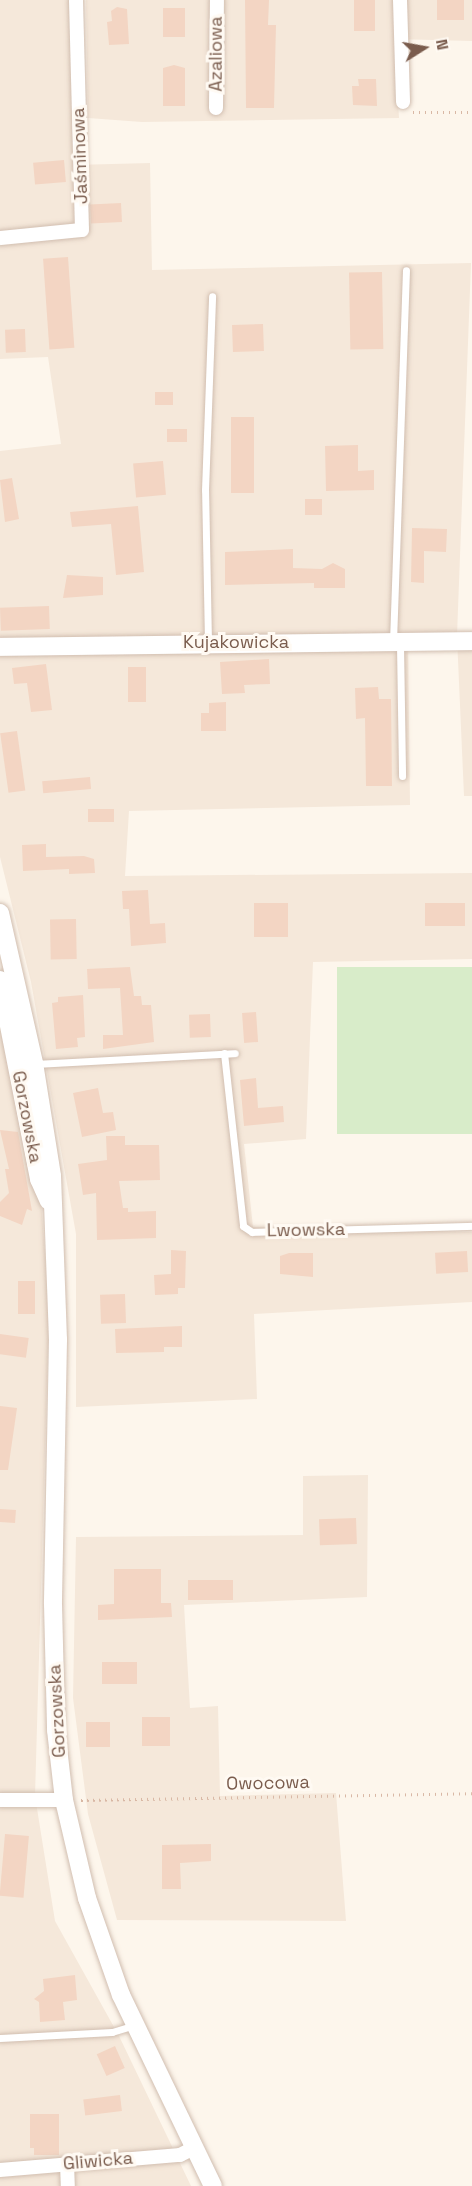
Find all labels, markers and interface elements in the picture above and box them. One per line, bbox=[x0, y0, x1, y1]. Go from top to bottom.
street label: Azaliowa bbox=[205, 16, 227, 92]
north arrow bbox=[394, 18, 454, 78]
text: N bbox=[431, 37, 453, 52]
street label: Jaśminowa bbox=[68, 107, 92, 205]
street label: Kujakowicka bbox=[183, 631, 289, 653]
street label: Gorzowska bbox=[7, 1069, 47, 1165]
street label: Lwowska bbox=[267, 1219, 345, 1241]
street label: Gorzowska bbox=[44, 1664, 70, 1758]
street label: Owocowa bbox=[226, 1771, 310, 1795]
street label: Gliwicka bbox=[62, 2147, 134, 2175]

